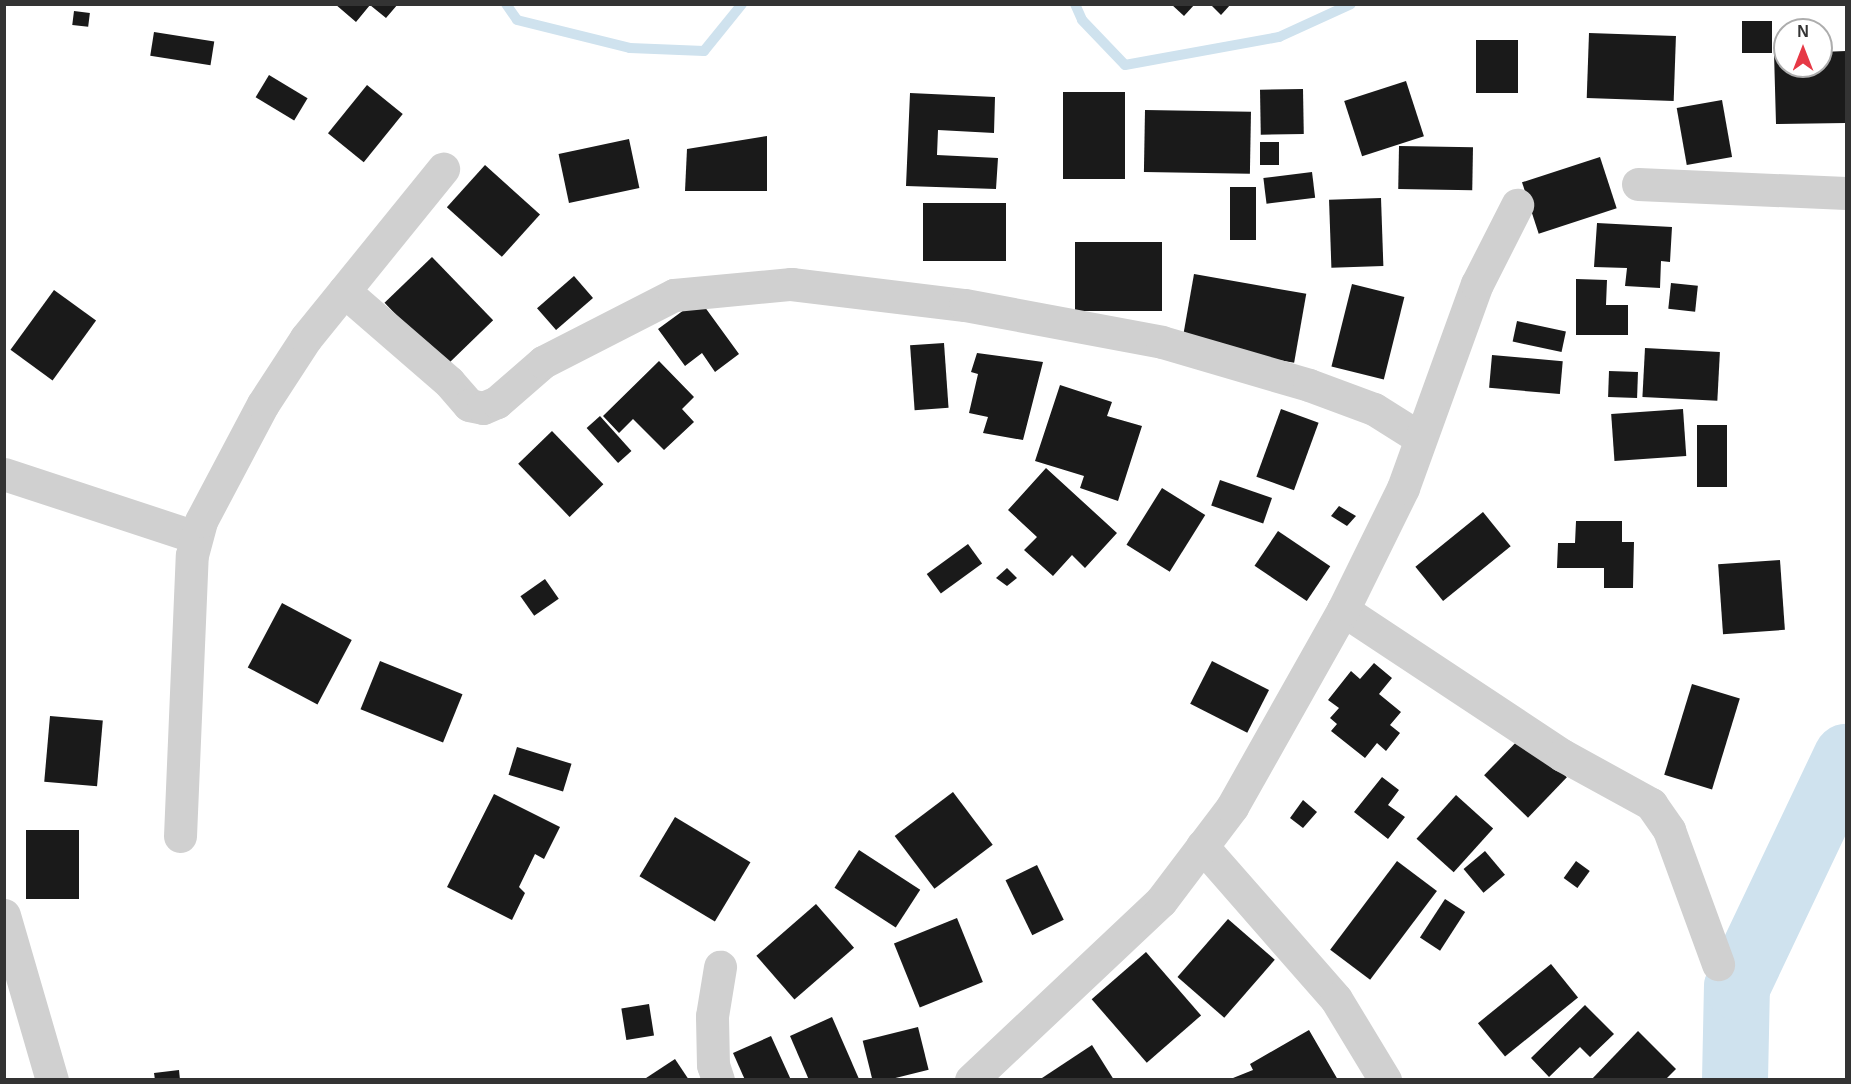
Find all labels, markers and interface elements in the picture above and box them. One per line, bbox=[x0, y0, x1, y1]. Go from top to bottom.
north arrow bbox=[1773, 18, 1833, 78]
text: N bbox=[1797, 23, 1809, 40]

